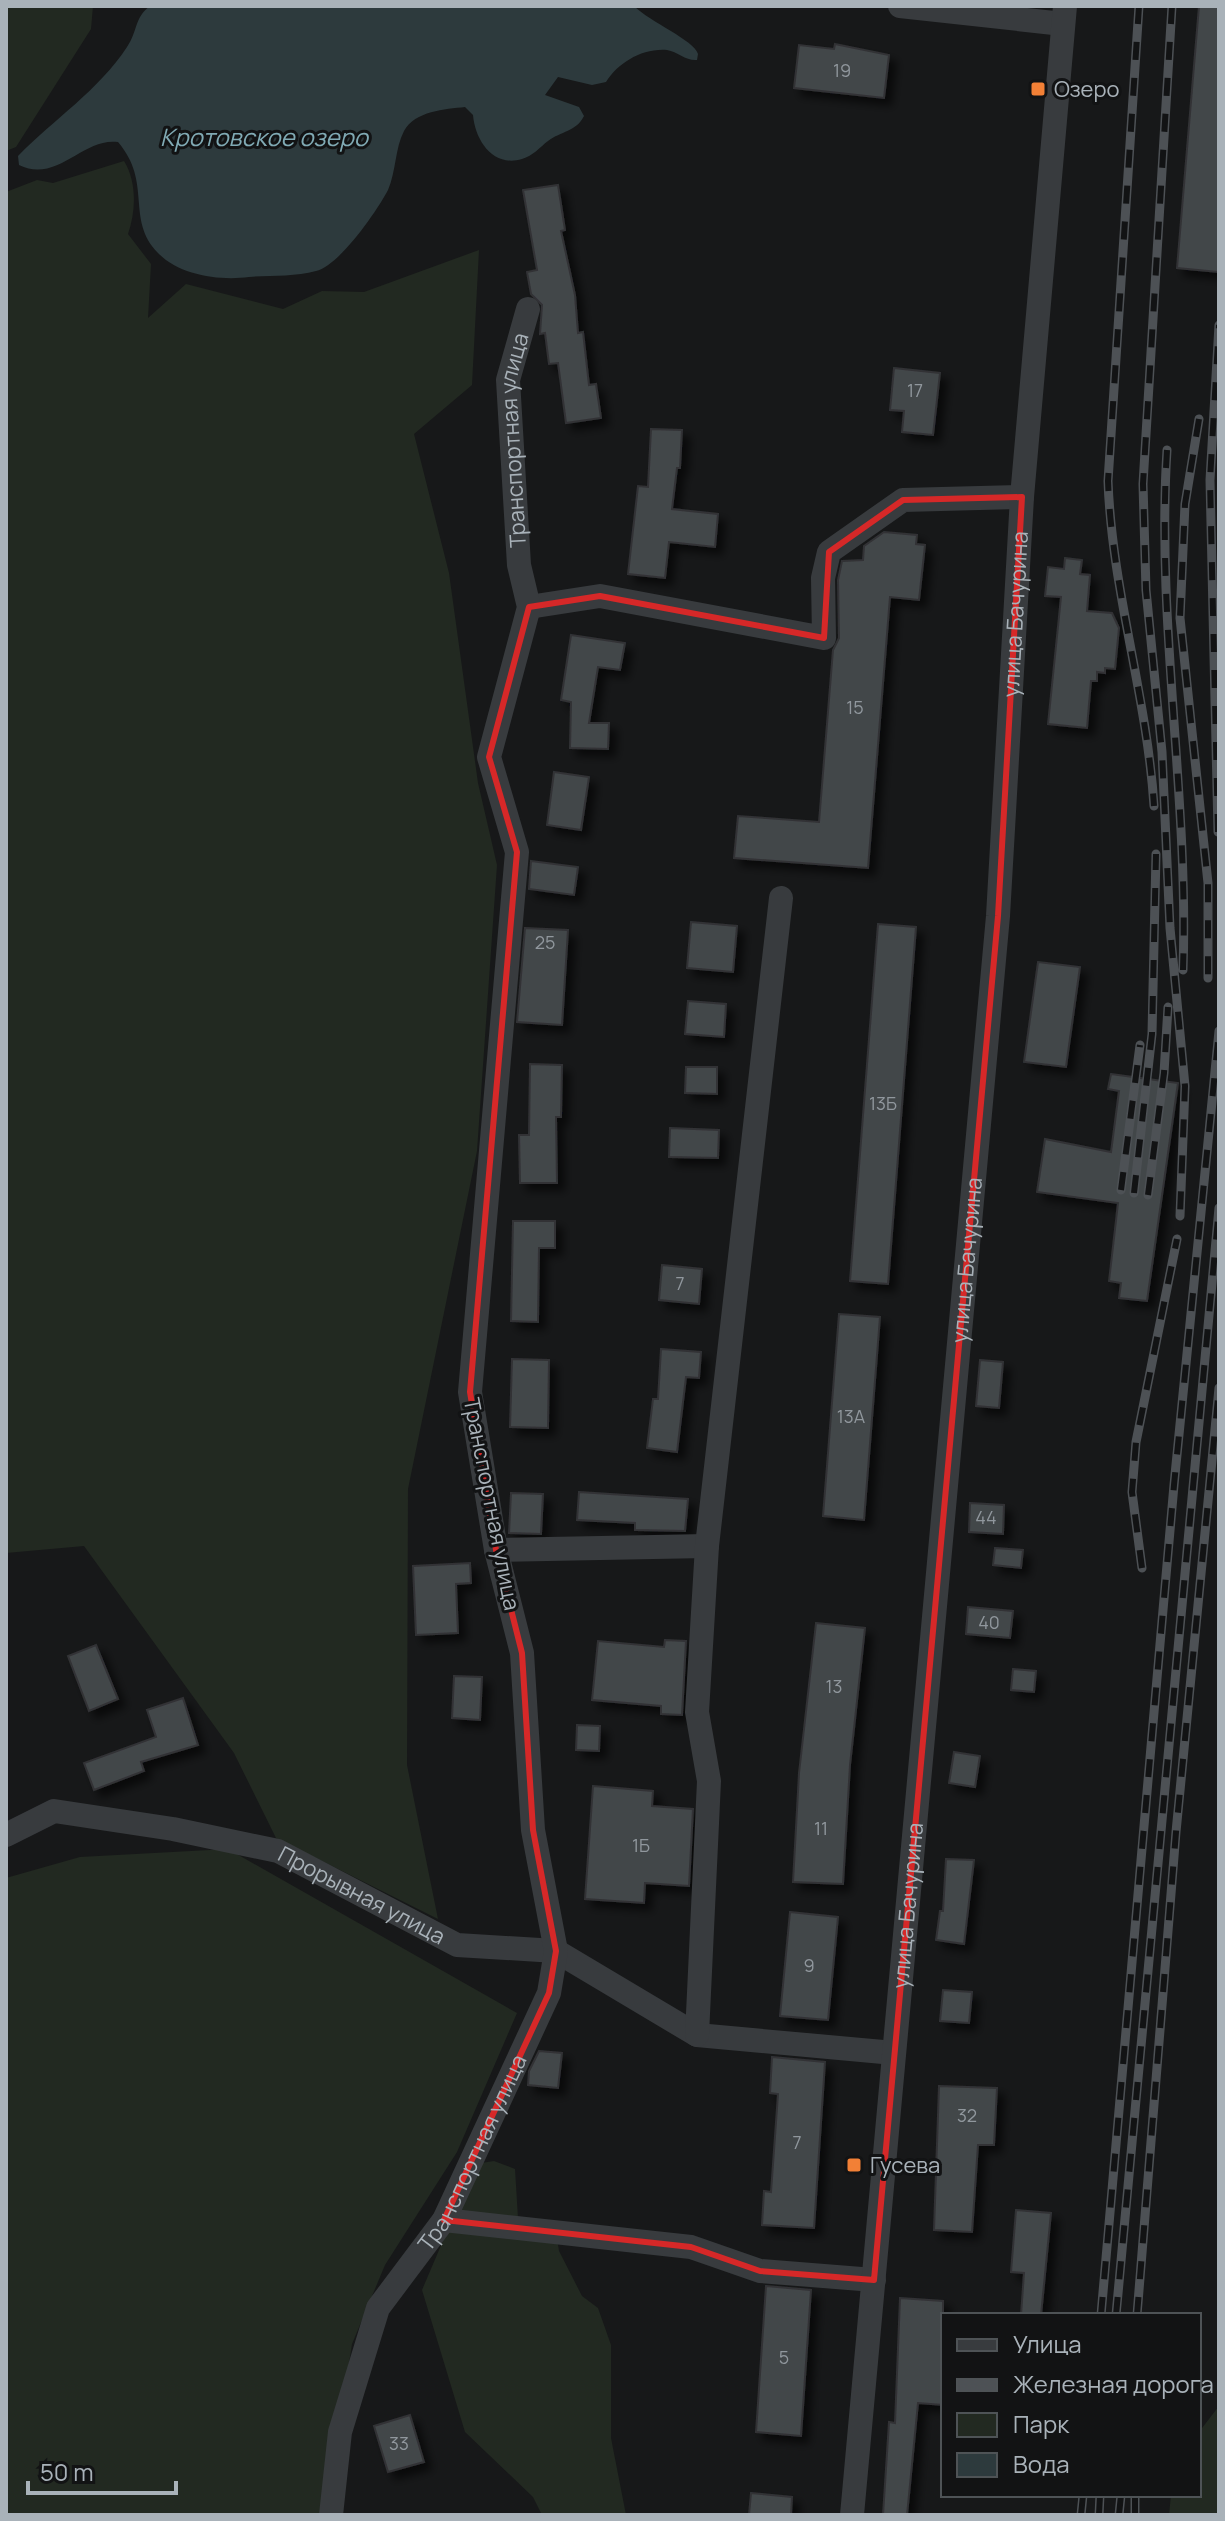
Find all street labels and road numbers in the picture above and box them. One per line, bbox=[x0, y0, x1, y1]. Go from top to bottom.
street label: Транспортная улица bbox=[493, 329, 536, 548]
street label: улица Бачурина bbox=[996, 530, 1035, 698]
street label: улица Бачурина bbox=[944, 1176, 989, 1345]
street label: Транспортная улица bbox=[457, 1395, 527, 1613]
street label: улица Бачурина bbox=[885, 1821, 930, 1990]
street label: Прорывная улица bbox=[273, 1839, 451, 1951]
street label: Транспортная улица bbox=[411, 2049, 534, 2257]

